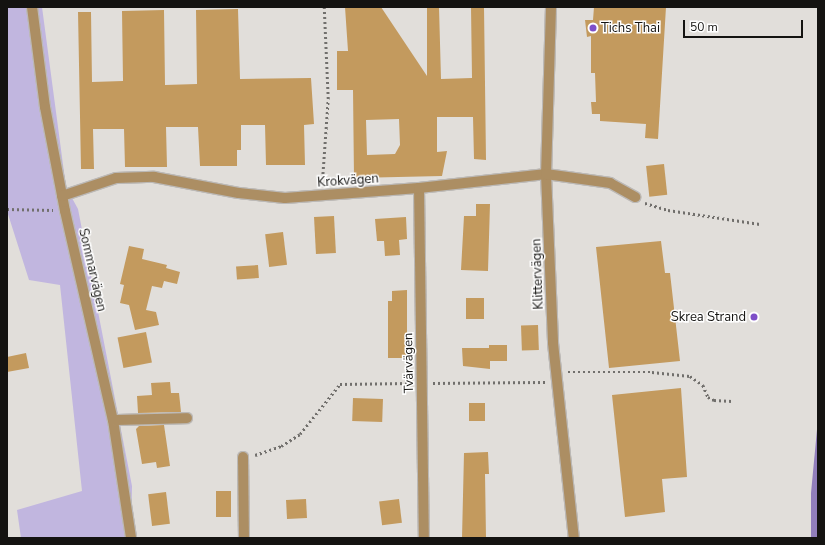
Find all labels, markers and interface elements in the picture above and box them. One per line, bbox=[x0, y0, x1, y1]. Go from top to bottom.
scale bar bbox=[685, 12, 805, 38]
text: 50 m bbox=[690, 19, 718, 35]
place label: Tichs Thai bbox=[601, 20, 660, 36]
marker: Tichs Thai bbox=[588, 23, 598, 33]
street label: Krokvägen bbox=[317, 171, 379, 191]
street label: Sommarvägen bbox=[75, 227, 109, 313]
street label: Klittervägen bbox=[529, 238, 547, 310]
place label: Skrea Strand bbox=[671, 309, 746, 325]
marker: Skrea Strand bbox=[749, 312, 759, 322]
street label: Tvärvägen bbox=[401, 332, 417, 394]

